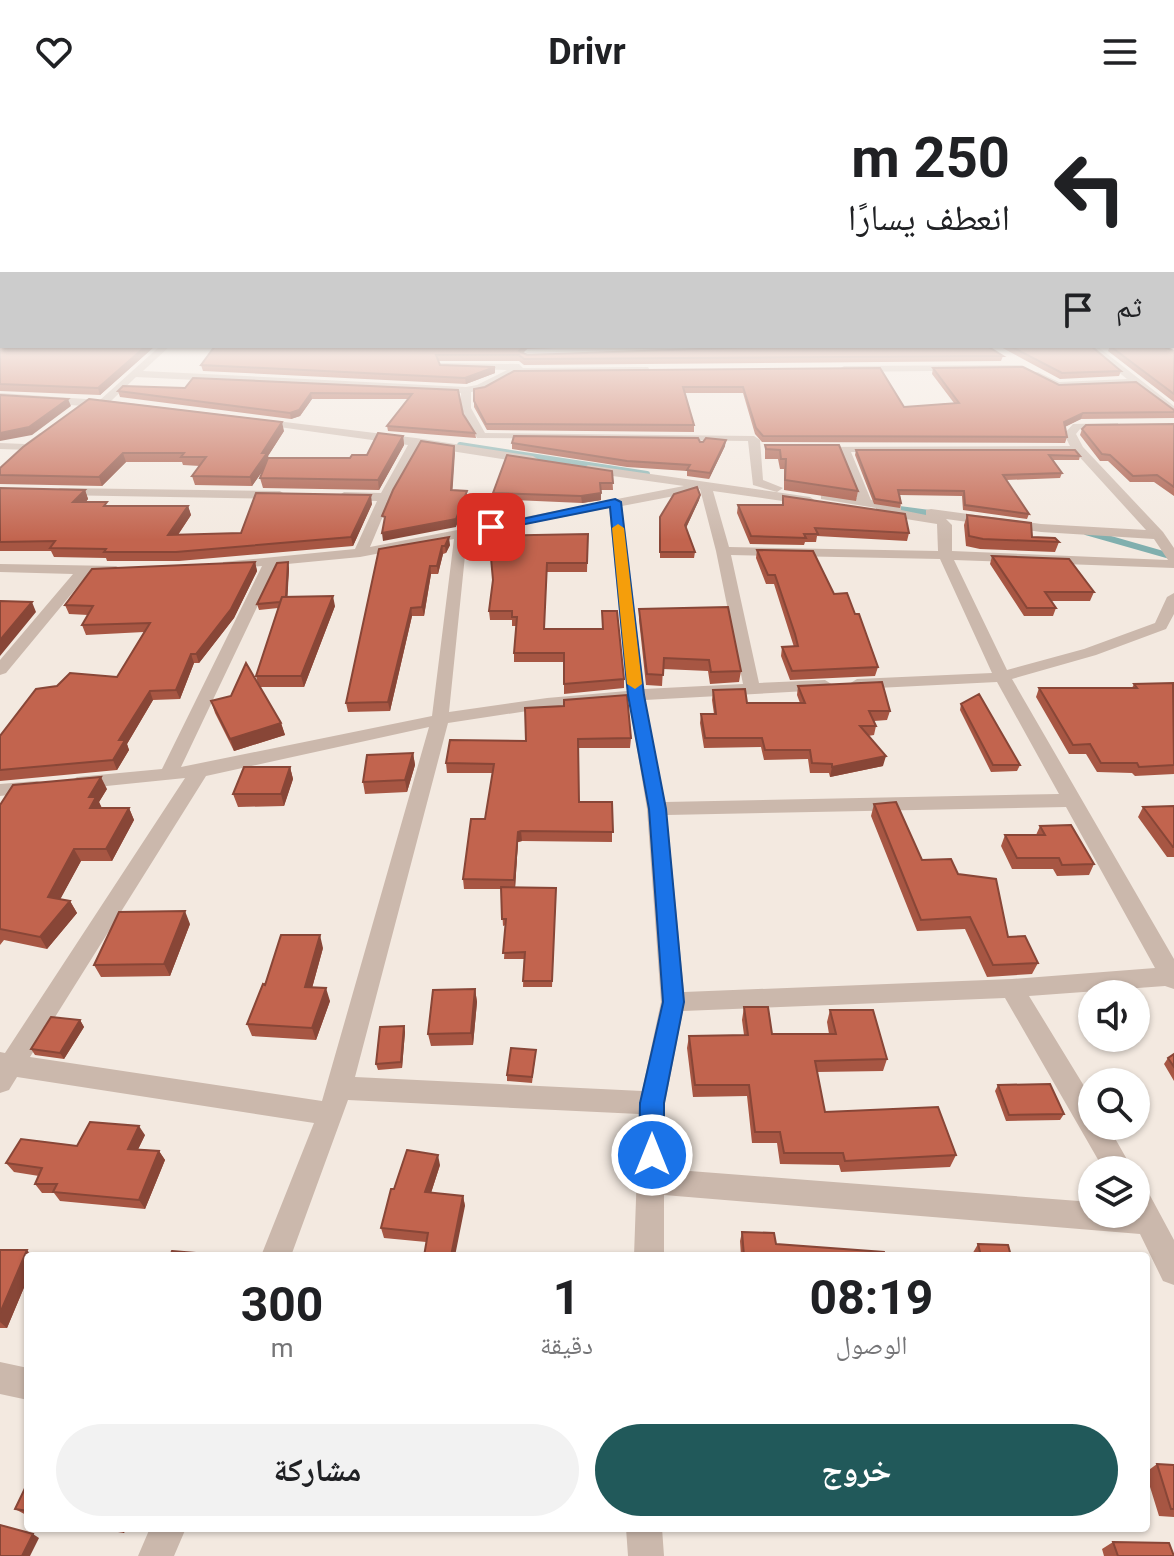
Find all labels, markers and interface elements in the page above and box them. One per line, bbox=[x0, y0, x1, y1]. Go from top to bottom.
icon: heart bbox=[32, 30, 76, 74]
icon: menu bbox=[1098, 30, 1142, 74]
text: Drivr bbox=[548, 31, 626, 73]
text: 250 m bbox=[851, 125, 1010, 191]
icon: left bbox=[1038, 136, 1142, 240]
text: انعطف يسارًا bbox=[848, 197, 1010, 239]
icon: arrive bbox=[1056, 288, 1100, 332]
text: ثم bbox=[1116, 289, 1142, 324]
pin bbox=[457, 493, 525, 561]
icon: arrive bbox=[469, 505, 513, 549]
map controls bbox=[1078, 980, 1150, 1228]
button: sound bbox=[1078, 980, 1150, 1052]
button: search bbox=[1078, 1068, 1150, 1140]
position arrow bbox=[610, 1113, 694, 1197]
button: layers bbox=[1078, 1156, 1150, 1228]
text: 1 bbox=[553, 1269, 580, 1326]
text: 08:19 bbox=[810, 1269, 933, 1326]
text: 300 bbox=[241, 1276, 323, 1333]
text: دقيقة bbox=[540, 1330, 593, 1360]
text: الوصول bbox=[835, 1330, 907, 1360]
text: m bbox=[271, 1333, 293, 1363]
button: مشاركة bbox=[56, 1424, 579, 1516]
button: خروج bbox=[595, 1424, 1118, 1516]

